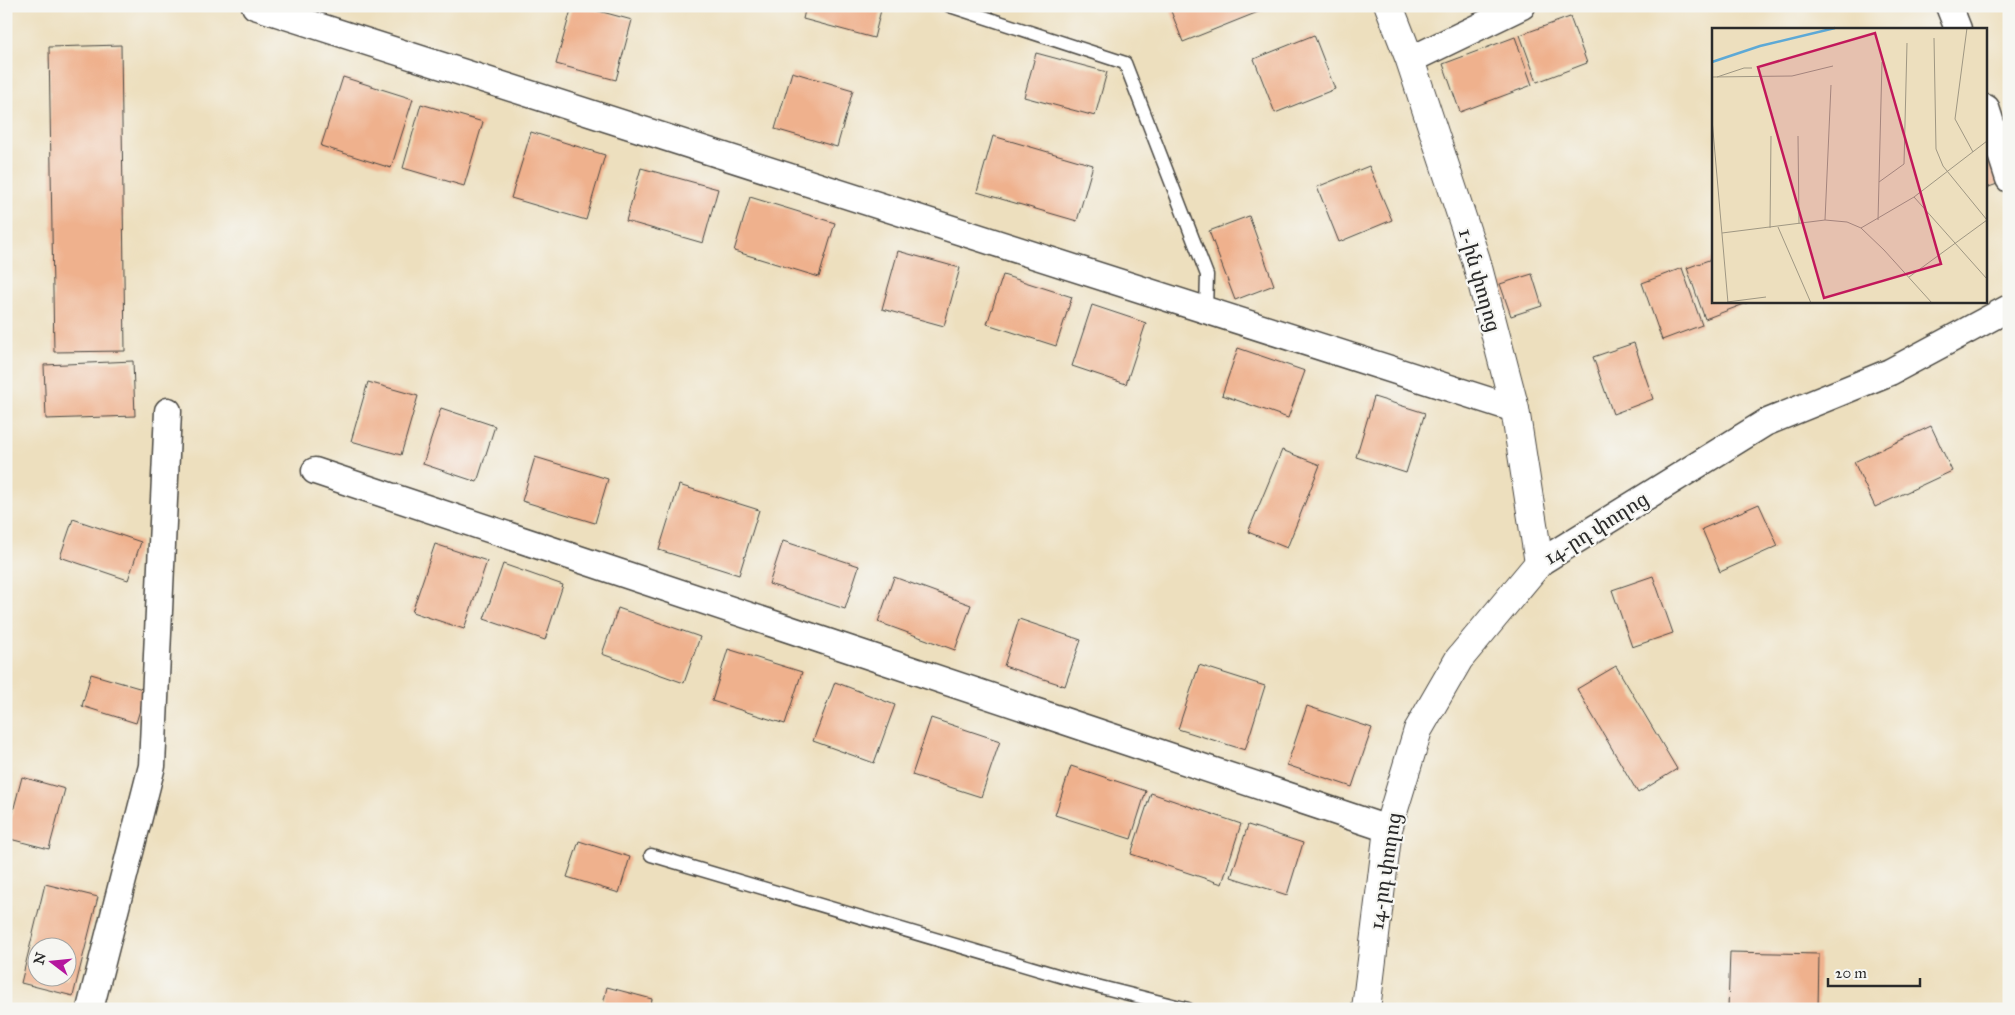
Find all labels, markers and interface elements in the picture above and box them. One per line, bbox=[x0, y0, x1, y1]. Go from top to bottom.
inset map bbox=[1712, 28, 1988, 302]
street label: 1-ին փողոց bbox=[1454, 225, 1506, 335]
street label: 14-րդ փողոց bbox=[1539, 486, 1653, 570]
street label: 14-րդ փողոց bbox=[1364, 811, 1406, 931]
north arrow bbox=[28, 938, 78, 988]
text: N bbox=[30, 950, 50, 967]
scale bar bbox=[1828, 955, 1920, 987]
text: 20 m bbox=[1835, 964, 1867, 982]

